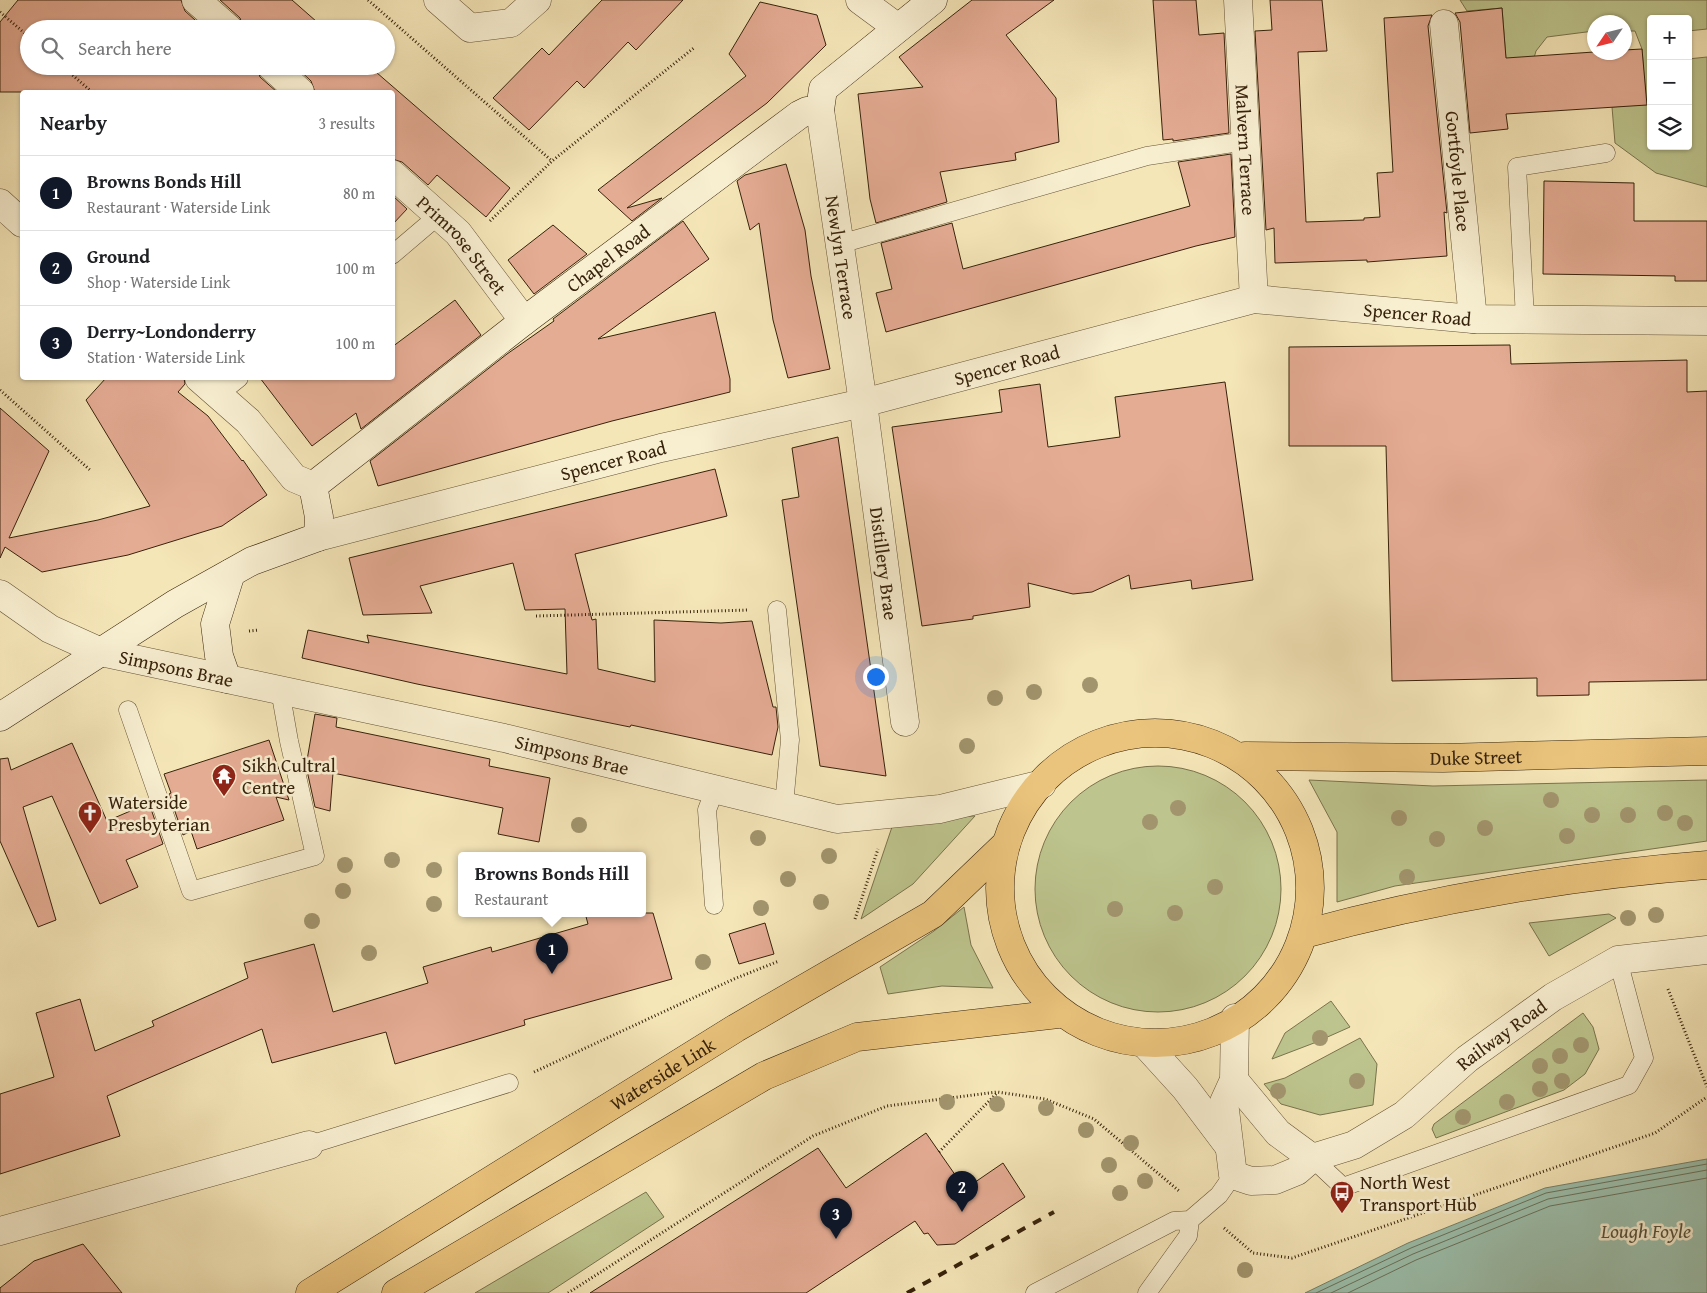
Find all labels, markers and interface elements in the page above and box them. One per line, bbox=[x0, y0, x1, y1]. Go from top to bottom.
north arrow bbox=[1587, 15, 1632, 60]
map controls bbox=[1647, 15, 1692, 150]
button: + bbox=[1647, 15, 1692, 60]
search box bbox=[20, 20, 395, 75]
icon: search bbox=[38, 34, 66, 62]
text: Search here bbox=[78, 34, 172, 62]
button: − bbox=[1647, 60, 1692, 105]
street label: Malvern Terrace bbox=[1229, 84, 1264, 216]
button: layers bbox=[1647, 105, 1692, 150]
text: Nearby bbox=[40, 107, 107, 138]
street label: Gortfoyle Place bbox=[1439, 110, 1478, 233]
text: 3 results bbox=[318, 111, 375, 135]
text: Browns Bonds Hill bbox=[87, 167, 241, 195]
text: 1 bbox=[52, 181, 60, 205]
text: 80 m bbox=[343, 181, 375, 205]
street label: Primrose Street bbox=[411, 189, 514, 301]
street label: Newlyn Terrace bbox=[819, 193, 865, 321]
text: Restaurant · Waterside Link bbox=[87, 195, 270, 219]
street label: Chapel Road bbox=[560, 217, 656, 299]
text: Ground bbox=[87, 242, 150, 270]
text: 2 bbox=[52, 256, 60, 280]
text: 100 m bbox=[335, 256, 375, 280]
text: Shop · Waterside Link bbox=[87, 270, 230, 294]
street label: Spencer Road bbox=[1362, 295, 1473, 333]
text: Derry~Londonderry bbox=[87, 317, 256, 345]
text: 3 bbox=[52, 331, 60, 355]
text: 100 m bbox=[335, 331, 375, 355]
street label: Spencer Road bbox=[951, 337, 1063, 392]
text: Station · Waterside Link bbox=[87, 345, 245, 369]
street label: Spencer Road bbox=[557, 433, 670, 488]
street label: Distillery Brae bbox=[863, 505, 905, 622]
street label: Simpsons Brae bbox=[116, 642, 236, 694]
your location bbox=[863, 664, 889, 690]
street label: Simpsons Brae bbox=[512, 727, 632, 782]
street label: Duke Street bbox=[1430, 742, 1523, 772]
place label: Sikh Cultral Centre bbox=[242, 751, 336, 801]
temple icon: Sikh Cultral Centre bbox=[211, 763, 237, 797]
place label: Waterside Presbyterian bbox=[108, 788, 210, 838]
church icon: Waterside Presbyterian bbox=[77, 800, 103, 834]
popup bbox=[458, 852, 646, 917]
text: Browns Bonds Hill bbox=[475, 859, 629, 887]
text: Restaurant bbox=[475, 887, 548, 911]
pin: 1 bbox=[536, 933, 568, 974]
street label: Railway Road bbox=[1449, 991, 1553, 1077]
street label: Waterside Link bbox=[604, 1030, 721, 1117]
place label: North West Transport Hub bbox=[1360, 1168, 1477, 1218]
pin: 2 bbox=[946, 1171, 978, 1212]
bus stop icon: North West Transport Hub bbox=[1329, 1180, 1355, 1214]
pin: 3 bbox=[820, 1198, 852, 1239]
water label: Lough Foyle bbox=[1600, 1216, 1691, 1245]

